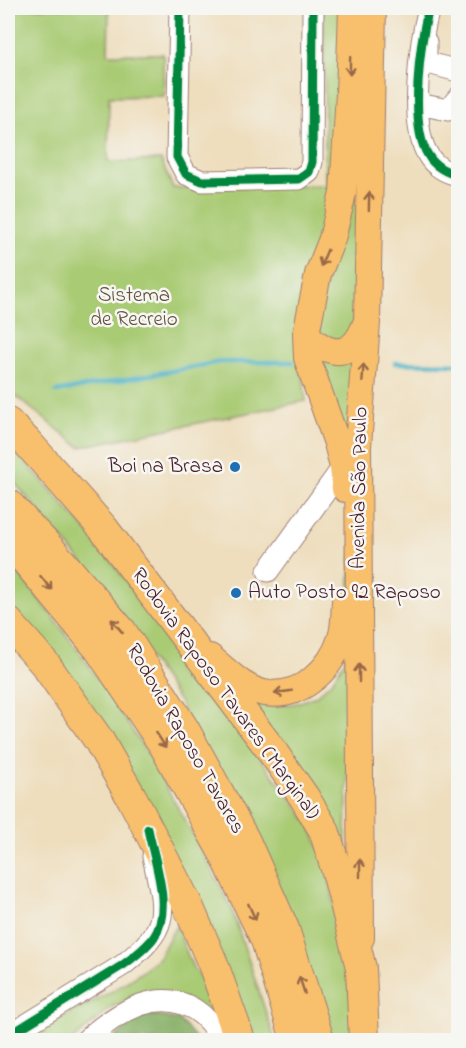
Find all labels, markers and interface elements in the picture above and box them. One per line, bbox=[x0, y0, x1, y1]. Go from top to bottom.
one-way arrow bbox=[344, 55, 356, 75]
one-way arrow bbox=[364, 191, 375, 211]
one-way arrow bbox=[318, 248, 329, 267]
park label: Sistema de Recreio bbox=[90, 281, 178, 335]
one-way arrow bbox=[358, 364, 369, 384]
street label: Avenida São Paulo bbox=[344, 406, 376, 570]
place label: Boi na Brasa bbox=[107, 452, 223, 482]
marker: Boi na Brasa bbox=[228, 460, 242, 474]
street label: Rodovia Raposo Tavares (Marginal) bbox=[125, 563, 325, 825]
one-way arrow bbox=[39, 575, 52, 591]
place label: Auto Posto 92 Raposo bbox=[248, 578, 441, 608]
marker: Auto Posto 92 Raposo bbox=[229, 586, 243, 600]
one-way arrow bbox=[110, 618, 123, 634]
street label: Rodovia Raposo Tavares bbox=[120, 639, 250, 839]
one-way arrow bbox=[353, 663, 365, 683]
one-way arrow bbox=[273, 687, 293, 698]
one-way arrow bbox=[155, 731, 167, 748]
one-way arrow bbox=[354, 858, 366, 878]
one-way arrow bbox=[247, 903, 259, 921]
one-way arrow bbox=[295, 976, 306, 995]

